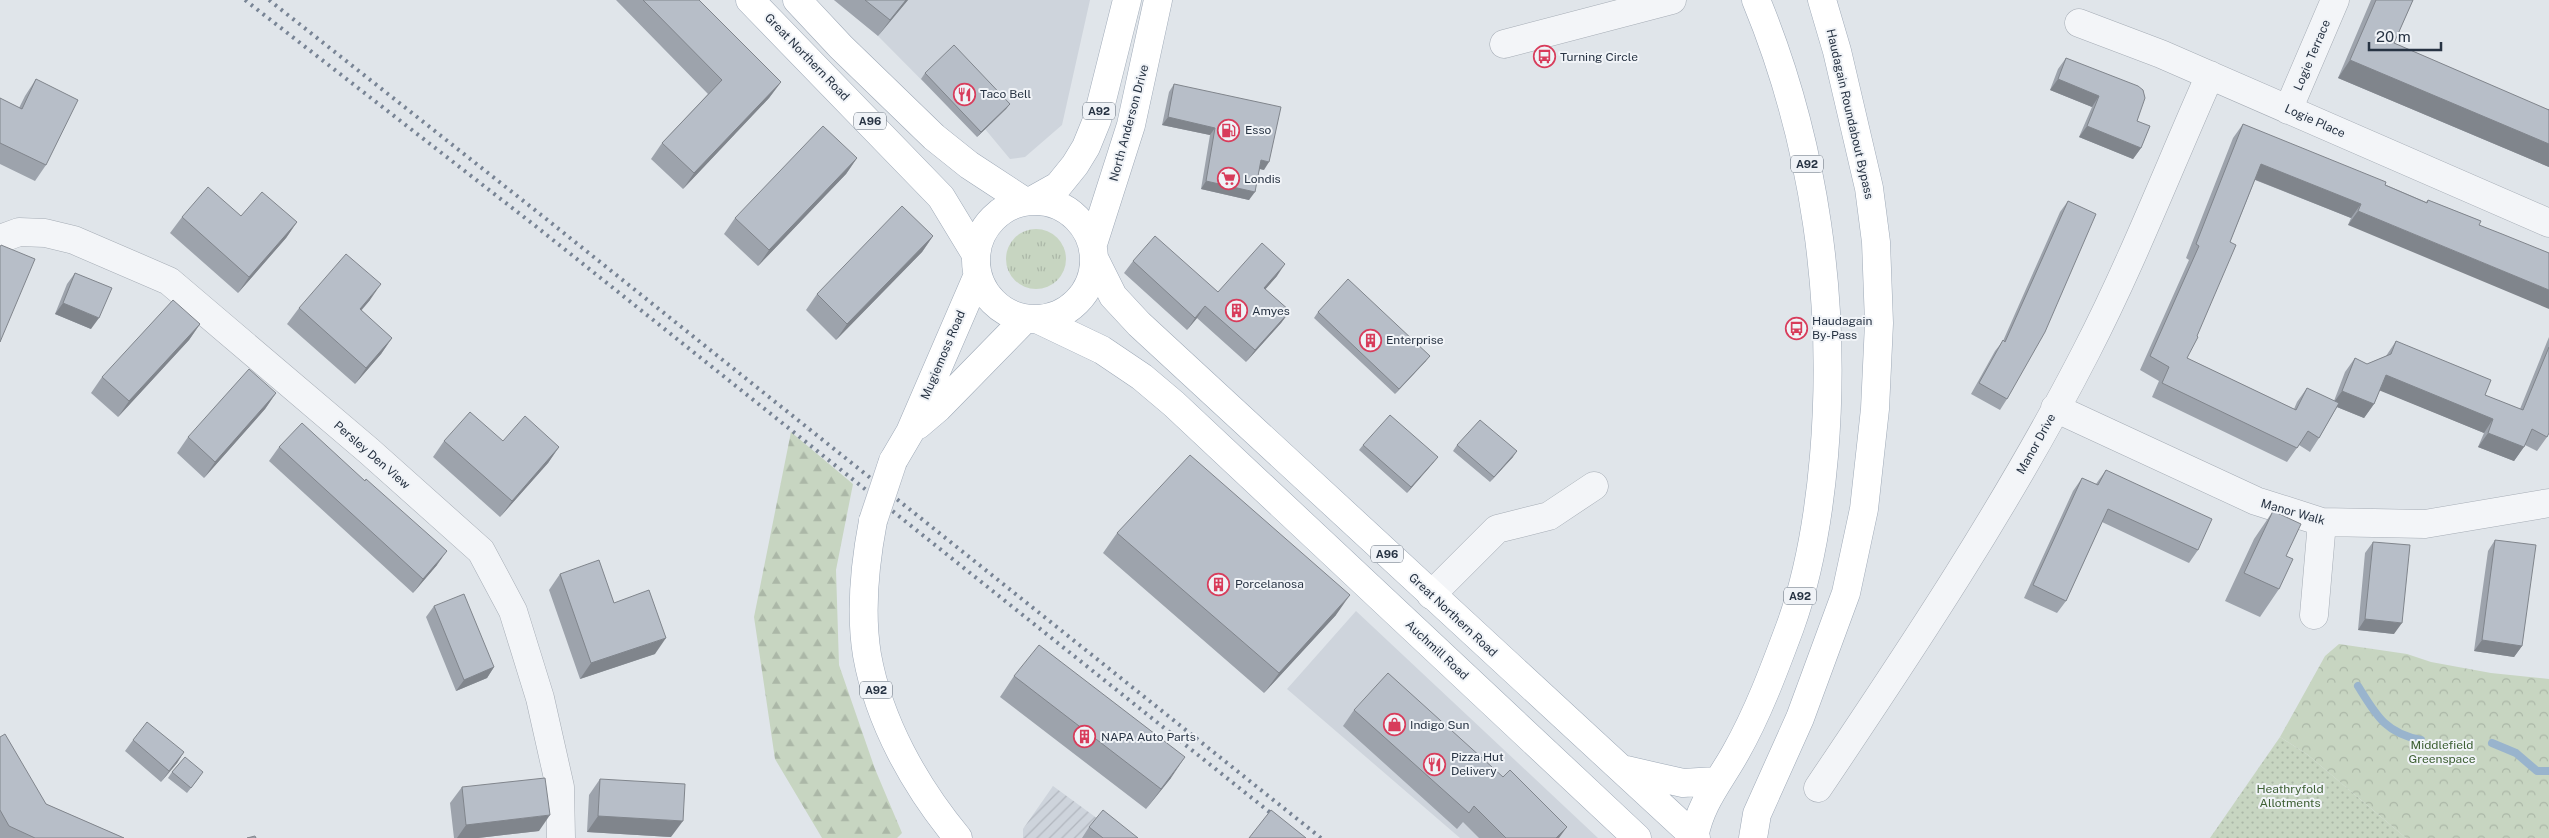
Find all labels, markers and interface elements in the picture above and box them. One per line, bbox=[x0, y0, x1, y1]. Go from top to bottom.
street label: Great Northern Road bbox=[762, 11, 852, 103]
street label: Logie Terrace bbox=[2291, 17, 2333, 93]
scale bar bbox=[2369, 20, 2442, 52]
street label: Haudagain Roundabout Bypass bbox=[1824, 27, 1876, 201]
text: 20 m bbox=[2376, 28, 2411, 45]
bus stop icon: Turning Circle bbox=[1532, 45, 1556, 69]
place label: Turning Circle bbox=[1560, 50, 1638, 64]
street label: North Anderson Drive bbox=[1107, 63, 1151, 183]
restaurant icon: Taco Bell bbox=[952, 82, 976, 106]
place label: Taco Bell bbox=[980, 87, 1031, 101]
street label: Logie Place bbox=[2283, 101, 2348, 141]
road number: A92 bbox=[1083, 102, 1115, 120]
road number: A96 bbox=[854, 112, 886, 130]
fuel station icon: Esso bbox=[1217, 118, 1241, 142]
place label: Esso bbox=[1245, 123, 1271, 137]
road number: A92 bbox=[1791, 156, 1823, 172]
supermarket icon: Londis bbox=[1216, 167, 1240, 191]
place label: Londis bbox=[1244, 172, 1281, 186]
building icon: Amyes bbox=[1224, 299, 1248, 323]
place label: Amyes bbox=[1252, 304, 1290, 318]
street label: Mugiemoss Road bbox=[918, 308, 968, 402]
place label: Haudagain By-Pass bbox=[1812, 314, 1873, 342]
bus stop icon: Haudagain By-Pass bbox=[1784, 316, 1808, 340]
building icon: Enterprise bbox=[1358, 328, 1382, 352]
place label: Enterprise bbox=[1386, 333, 1444, 347]
street label: Manor Drive bbox=[2014, 411, 2059, 477]
street label: Persley Den View bbox=[331, 418, 413, 492]
street label: Manor Walk bbox=[2259, 496, 2327, 528]
road number: A96 bbox=[1371, 546, 1403, 562]
street label: Great Northern Road bbox=[1406, 570, 1500, 660]
building icon: Porcelanosa bbox=[1207, 572, 1231, 596]
place label: Porcelanosa bbox=[1235, 577, 1304, 591]
road number: A92 bbox=[1784, 588, 1816, 604]
street label: Auchmill Road bbox=[1403, 617, 1471, 683]
road number: A92 bbox=[860, 682, 892, 698]
shop icon: Indigo Sun bbox=[1382, 713, 1406, 737]
place label: Indigo Sun bbox=[1410, 718, 1469, 732]
building icon: NAPA Auto Parts bbox=[1073, 725, 1097, 749]
place label: NAPA Auto Parts bbox=[1101, 730, 1196, 744]
park label: Middlefield Greenspace bbox=[2409, 738, 2476, 766]
place label: Pizza Hut Delivery bbox=[1451, 750, 1504, 778]
restaurant icon: Pizza Hut Delivery bbox=[1423, 752, 1447, 776]
park label: Heathryfold Allotments bbox=[2256, 782, 2324, 810]

